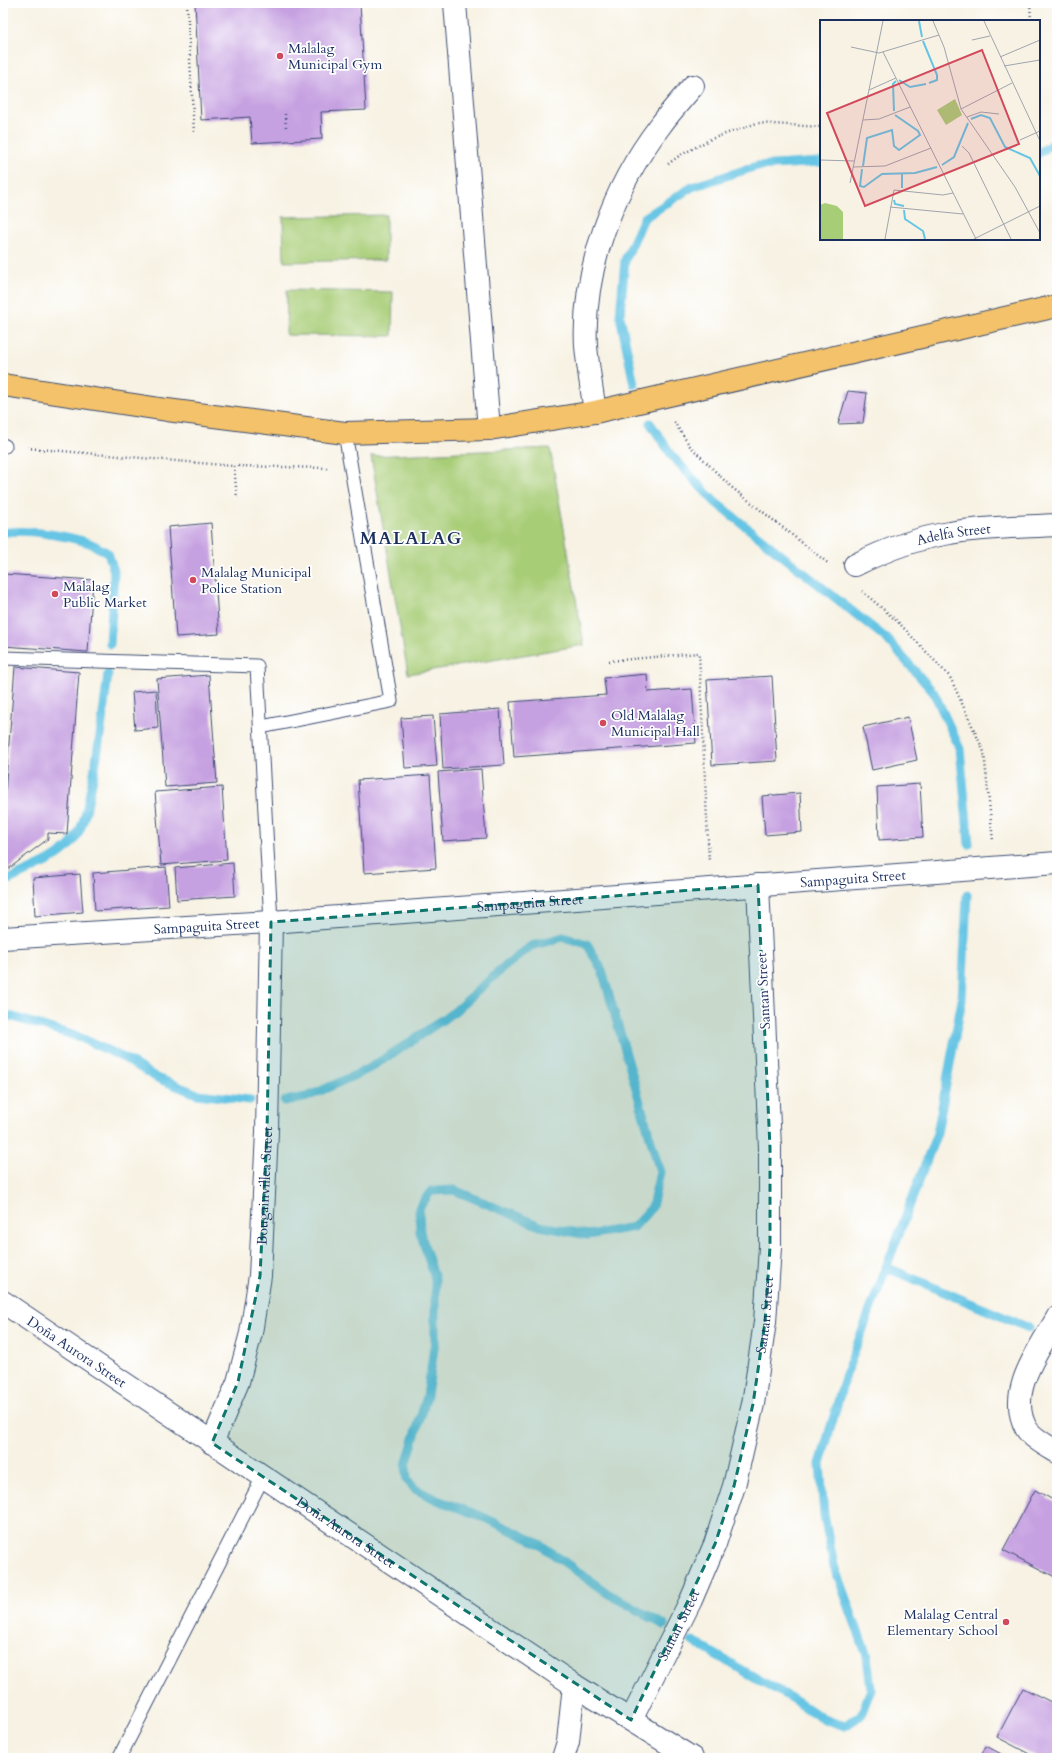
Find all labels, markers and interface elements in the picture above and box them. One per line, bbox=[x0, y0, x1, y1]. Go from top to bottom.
inset map bbox=[820, 20, 1040, 240]
place label: Malalag Municipal Gym bbox=[288, 39, 382, 74]
marker: Malalag Municipal Gym bbox=[275, 51, 285, 61]
street label: Adelfa Street bbox=[914, 519, 992, 550]
district label: MALALAG bbox=[360, 526, 462, 551]
place label: Malalag Municipal Police Station bbox=[201, 563, 312, 598]
marker: Malalag Municipal Police Station bbox=[188, 575, 198, 585]
place label: Malalag Public Market bbox=[63, 577, 147, 612]
marker: Malalag Public Market bbox=[50, 589, 60, 599]
place label: Old Malalag Municipal Hall bbox=[611, 706, 700, 741]
marker: Old Malalag Municipal Hall bbox=[598, 718, 608, 728]
street label: Sampaguita Street bbox=[799, 865, 907, 892]
street label: Sampaguita Street bbox=[476, 890, 584, 917]
street label: Sampaguita Street bbox=[153, 914, 261, 939]
street label: Santan Street bbox=[752, 952, 775, 1030]
street label: Bougainvillea Street bbox=[253, 1126, 277, 1246]
street label: Santan Street bbox=[752, 1276, 778, 1355]
street label: Doña Aurora Street bbox=[23, 1312, 130, 1392]
street label: Doña Aurora Street bbox=[292, 1492, 400, 1573]
street label: Santan Street bbox=[653, 1586, 704, 1664]
place label: Malalag Central Elementary School bbox=[887, 1605, 998, 1640]
marker: Malalag Central Elementary School bbox=[1001, 1617, 1011, 1627]

